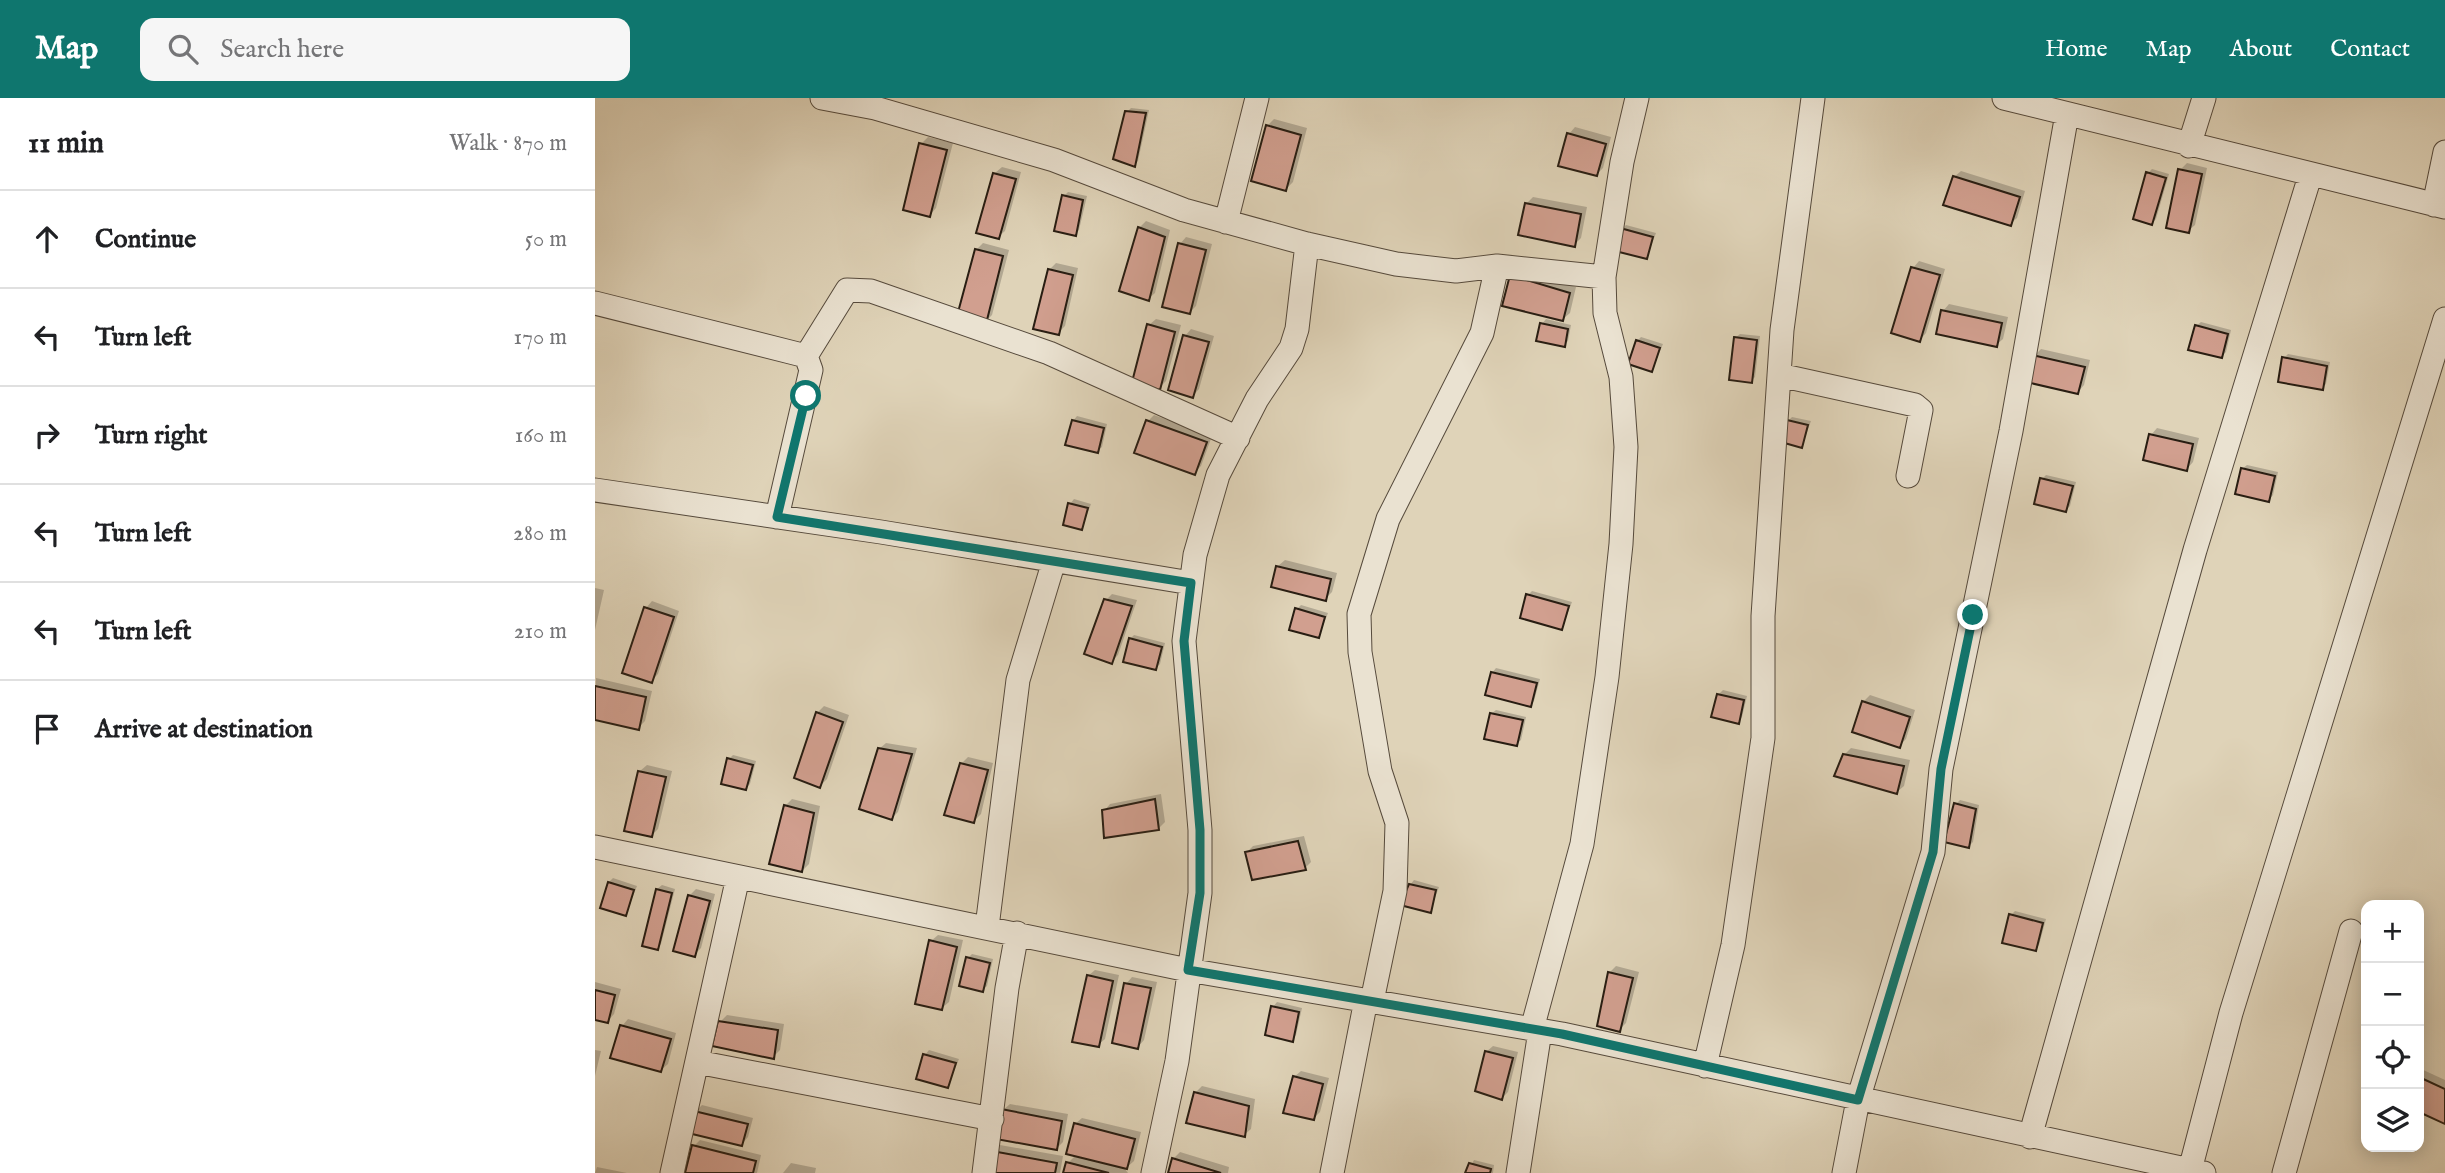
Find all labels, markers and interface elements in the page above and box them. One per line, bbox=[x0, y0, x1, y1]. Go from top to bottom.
search box bbox=[140, 18, 630, 81]
text: Map bbox=[35, 28, 98, 70]
icon: search bbox=[164, 30, 202, 68]
text: Search here bbox=[220, 33, 344, 66]
text: Home bbox=[2045, 34, 2108, 65]
text: Map bbox=[2146, 34, 2192, 65]
text: About bbox=[2230, 34, 2292, 65]
text: Contact bbox=[2330, 34, 2410, 65]
text: 11 min bbox=[28, 125, 104, 163]
text: Walk · 870 m bbox=[449, 129, 567, 158]
icon: ahead bbox=[28, 220, 66, 258]
text: Continue bbox=[95, 223, 196, 256]
text: 50 m bbox=[525, 225, 567, 254]
icon: left bbox=[28, 318, 66, 356]
text: Turn left bbox=[95, 321, 192, 354]
text: 170 m bbox=[514, 323, 567, 352]
route start bbox=[790, 380, 821, 411]
icon: right bbox=[28, 416, 66, 454]
text: Turn right bbox=[95, 419, 208, 452]
text: 160 m bbox=[515, 421, 567, 450]
icon: left bbox=[28, 514, 66, 552]
text: Turn left bbox=[95, 517, 192, 550]
text: 280 m bbox=[513, 519, 567, 548]
route end bbox=[1957, 599, 1988, 630]
icon: left bbox=[28, 612, 66, 650]
text: Turn left bbox=[95, 615, 192, 648]
text: 210 m bbox=[514, 617, 567, 646]
icon: arrive bbox=[28, 710, 66, 748]
text: Arrive at destination bbox=[95, 713, 313, 746]
map controls bbox=[2361, 900, 2424, 1152]
button: + bbox=[2361, 900, 2424, 963]
button: − bbox=[2361, 963, 2424, 1026]
button: locate bbox=[2361, 1026, 2424, 1089]
button: layers bbox=[2361, 1089, 2424, 1152]

